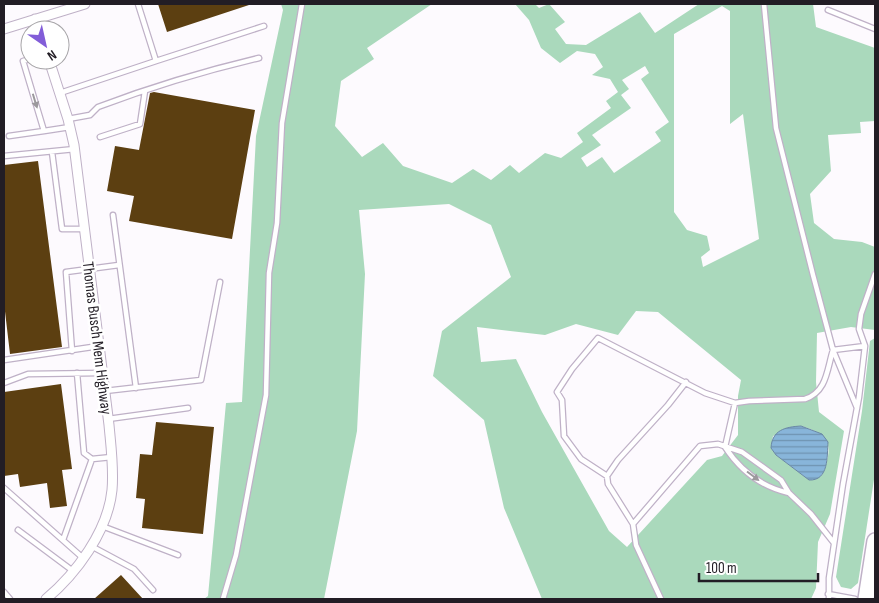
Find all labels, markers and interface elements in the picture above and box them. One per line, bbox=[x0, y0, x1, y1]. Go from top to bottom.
north arrow bbox=[20, 20, 70, 70]
text: N bbox=[44, 46, 60, 65]
one-way arrow bbox=[32, 94, 40, 109]
street label: Thomas Busch Mem Highway bbox=[78, 261, 115, 416]
one-way arrow bbox=[746, 471, 760, 481]
scale bar bbox=[699, 550, 818, 582]
text: 100 m bbox=[706, 559, 737, 578]

